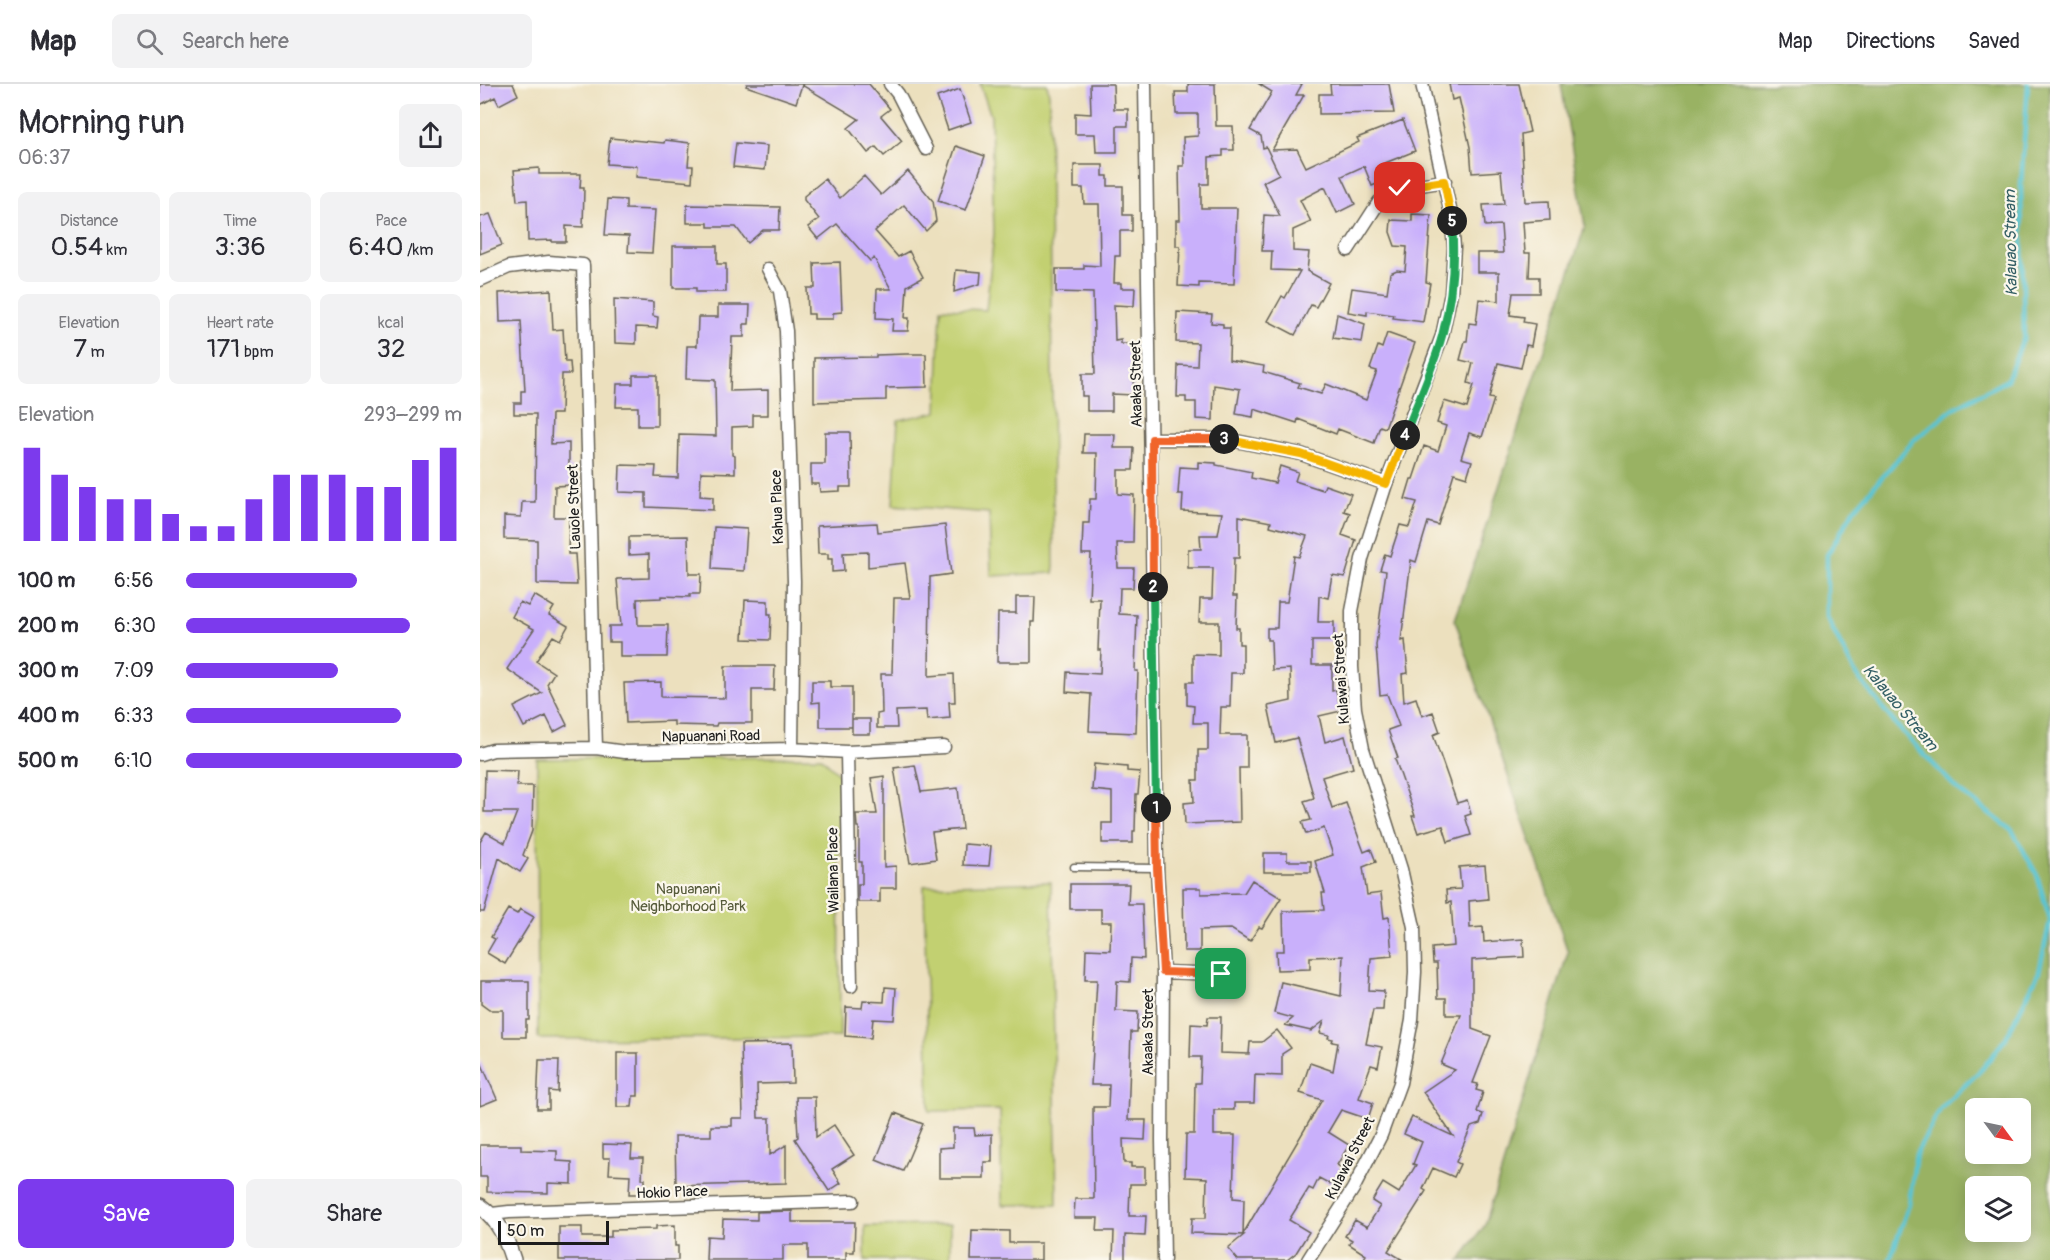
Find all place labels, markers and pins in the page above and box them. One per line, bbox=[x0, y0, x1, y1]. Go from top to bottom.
pin bbox=[1374, 162, 1425, 213]
pin: 5 bbox=[1437, 206, 1467, 236]
pin: 4 bbox=[1390, 420, 1420, 450]
pin: 3 bbox=[1209, 424, 1239, 454]
pin: 2 bbox=[1138, 572, 1168, 602]
pin: 1 bbox=[1141, 793, 1171, 823]
pin bbox=[1195, 948, 1246, 999]

